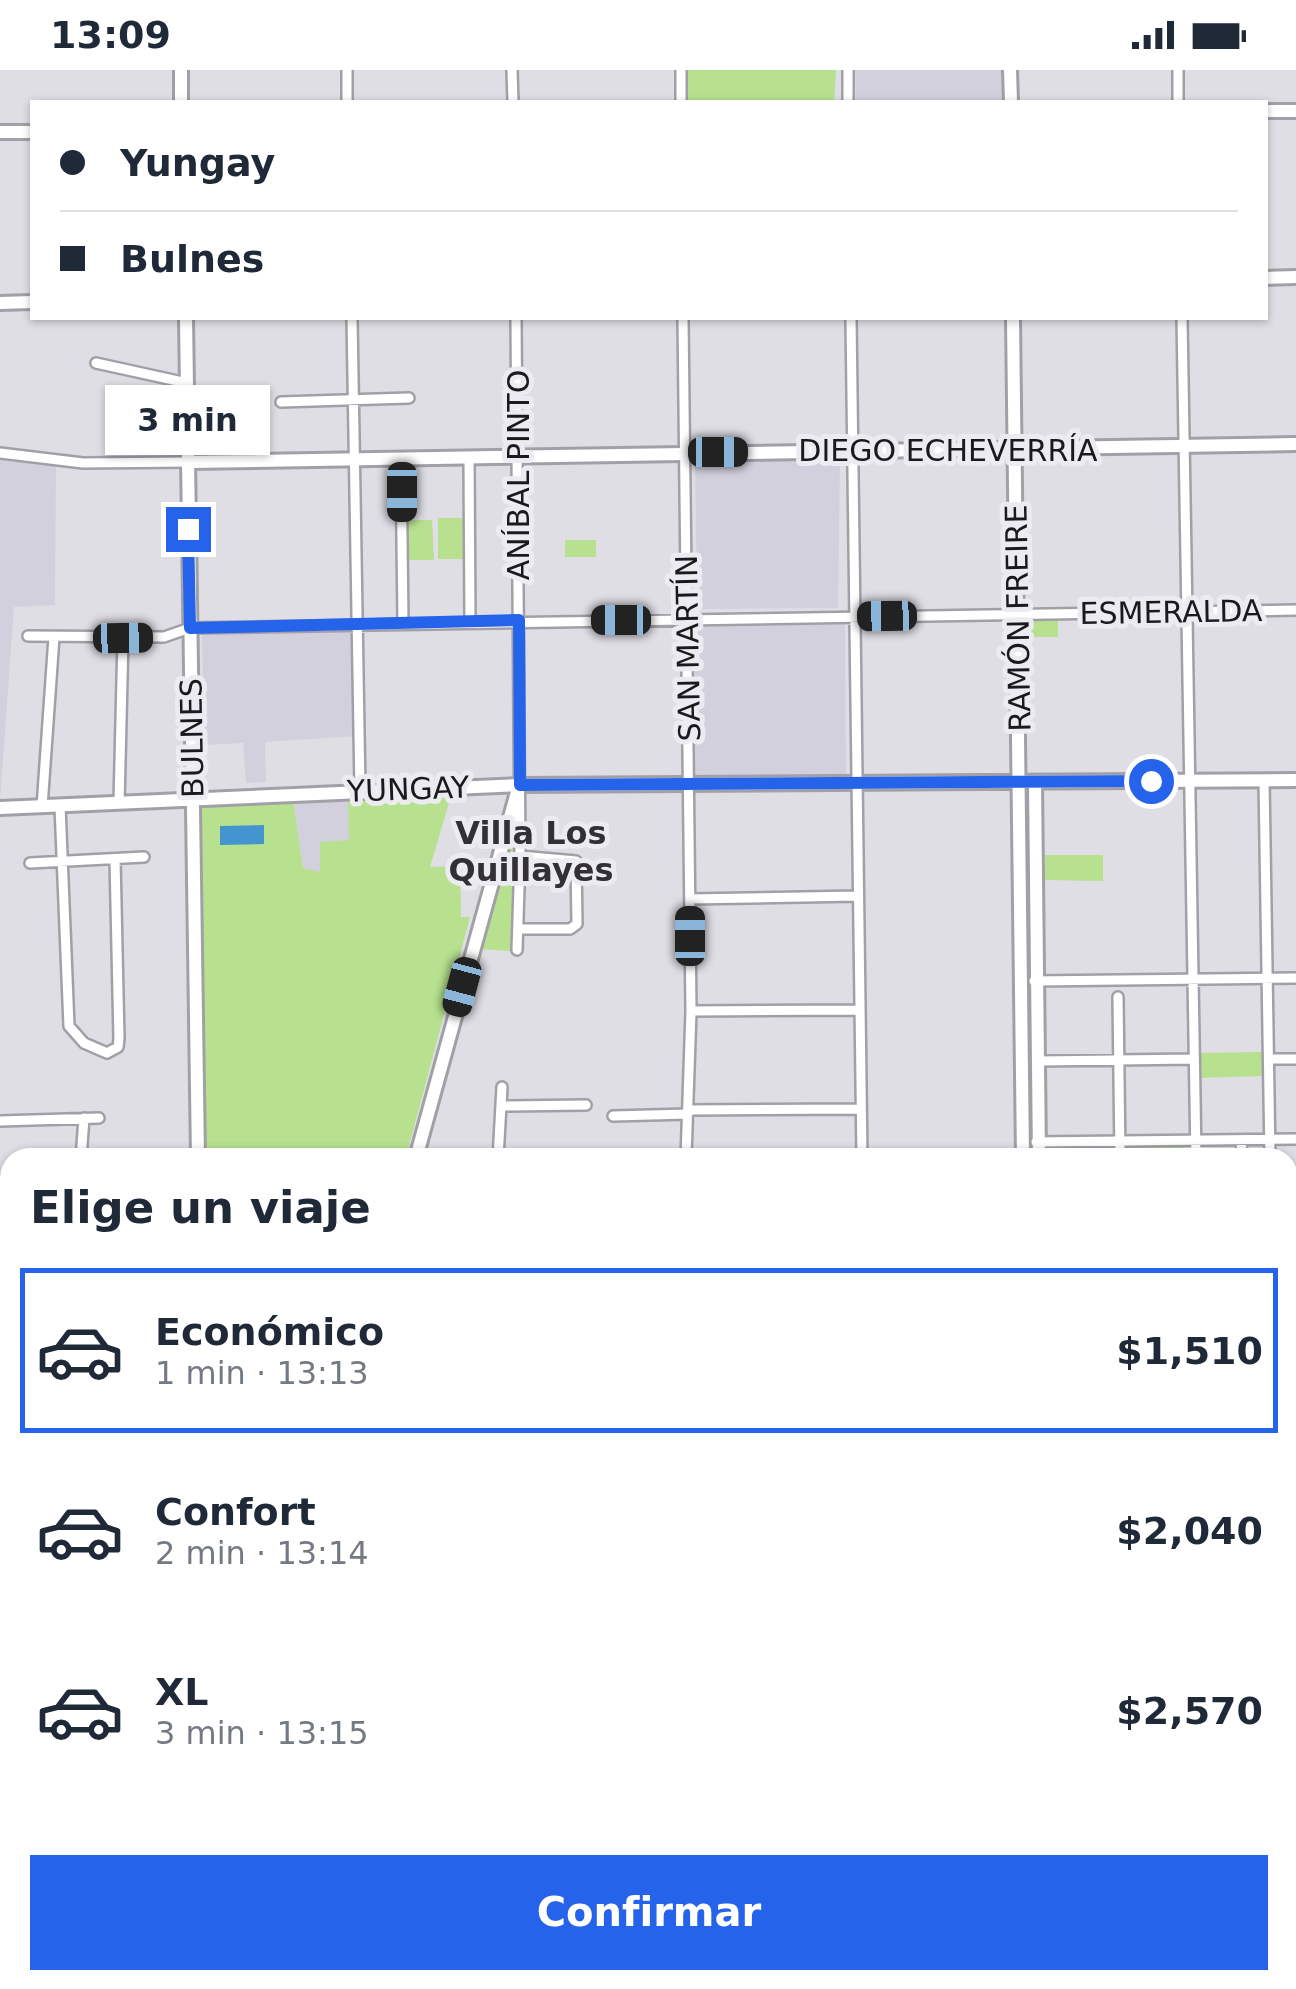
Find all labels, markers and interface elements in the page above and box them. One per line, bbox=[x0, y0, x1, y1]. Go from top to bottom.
text: 13:09 bbox=[50, 13, 171, 57]
text: Yungay bbox=[120, 141, 275, 185]
text: Bulnes bbox=[120, 237, 265, 281]
street label: ANÍBAL PINTO bbox=[501, 370, 536, 580]
callout: 3 min bbox=[106, 384, 270, 454]
text: 3 min bbox=[137, 401, 238, 439]
street label: DIEGO ECHEVERRÍA bbox=[798, 433, 1098, 468]
car bbox=[688, 437, 748, 467]
car bbox=[387, 462, 417, 522]
street label: RAMÓN FREIRE bbox=[998, 504, 1037, 732]
route end bbox=[166, 507, 211, 552]
street label: SAN MARTÍN bbox=[669, 554, 707, 742]
street label: ESMERALDA bbox=[1079, 593, 1263, 631]
car bbox=[857, 600, 917, 632]
car bbox=[591, 605, 651, 635]
car bbox=[93, 622, 153, 654]
street label: BULNES bbox=[173, 678, 211, 798]
route start bbox=[1129, 759, 1174, 804]
street label: YUNGAY bbox=[345, 769, 470, 809]
district label: Villa Los Quillayes bbox=[448, 814, 614, 889]
car bbox=[675, 906, 705, 966]
car bbox=[440, 954, 484, 1020]
text: Elige un viaje bbox=[30, 1181, 371, 1234]
icon: car bbox=[35, 1306, 125, 1396]
text: Económico bbox=[155, 1310, 384, 1354]
text: $1,510 bbox=[1116, 1329, 1263, 1373]
text: 1 min · 13:13 bbox=[155, 1354, 369, 1392]
icon: car bbox=[35, 1486, 125, 1576]
text: Confort bbox=[155, 1490, 316, 1534]
text: $2,040 bbox=[1116, 1509, 1263, 1553]
text: 2 min · 13:14 bbox=[155, 1534, 369, 1572]
icon: car bbox=[35, 1666, 125, 1756]
text: XL bbox=[155, 1670, 209, 1714]
text: $2,570 bbox=[1116, 1689, 1263, 1733]
text: 3 min · 13:15 bbox=[155, 1714, 369, 1752]
button: Confirmar bbox=[30, 1855, 1268, 1970]

